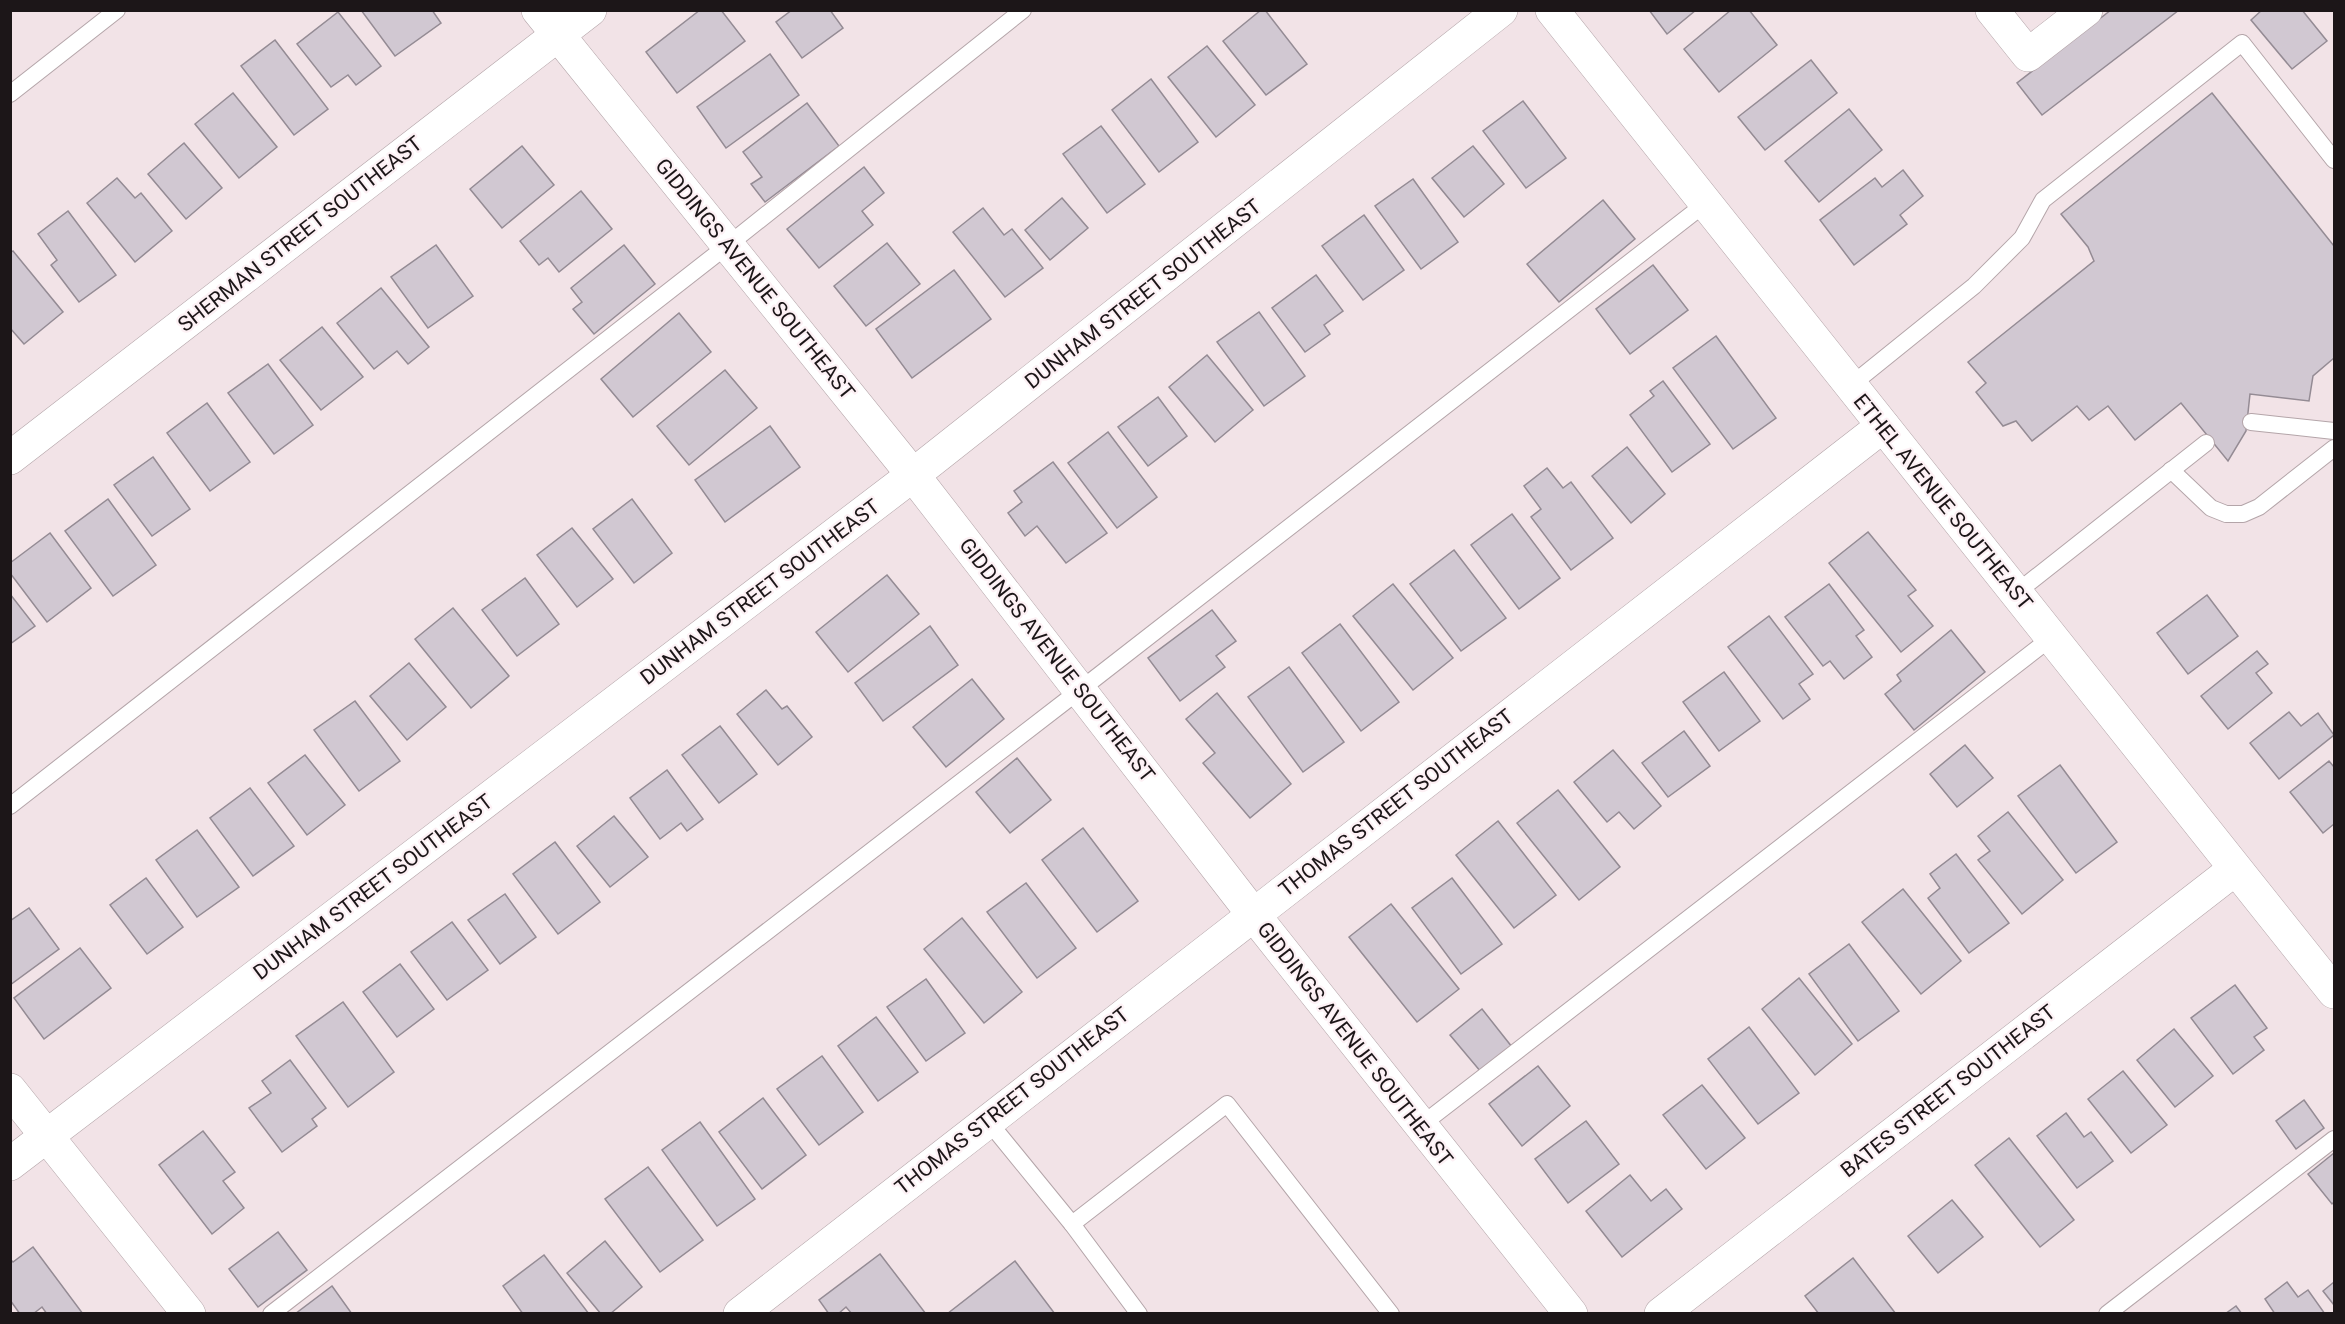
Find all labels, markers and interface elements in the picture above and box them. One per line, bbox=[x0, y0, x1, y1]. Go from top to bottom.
street label: SHERMAN STREET SOUTHEAST bbox=[173, 131, 427, 337]
street label: GIDDINGS AVENUE SOUTHEAST bbox=[650, 154, 860, 405]
street label: DUNHAM STREET SOUTHEAST bbox=[1020, 194, 1266, 394]
street label: ETHEL AVENUE SOUTHEAST bbox=[1849, 389, 2038, 615]
street label: DUNHAM STREET SOUTHEAST bbox=[636, 494, 885, 690]
street label: GIDDINGS AVENUE SOUTHEAST bbox=[954, 533, 1160, 787]
street label: THOMAS STREET SOUTHEAST bbox=[1274, 704, 1518, 902]
street label: DUNHAM STREET SOUTHEAST bbox=[249, 789, 498, 985]
street label: GIDDINGS AVENUE SOUTHEAST bbox=[1252, 917, 1458, 1171]
street label: BATES STREET SOUTHEAST bbox=[1836, 999, 2060, 1182]
street label: THOMAS STREET SOUTHEAST bbox=[890, 1002, 1134, 1200]

